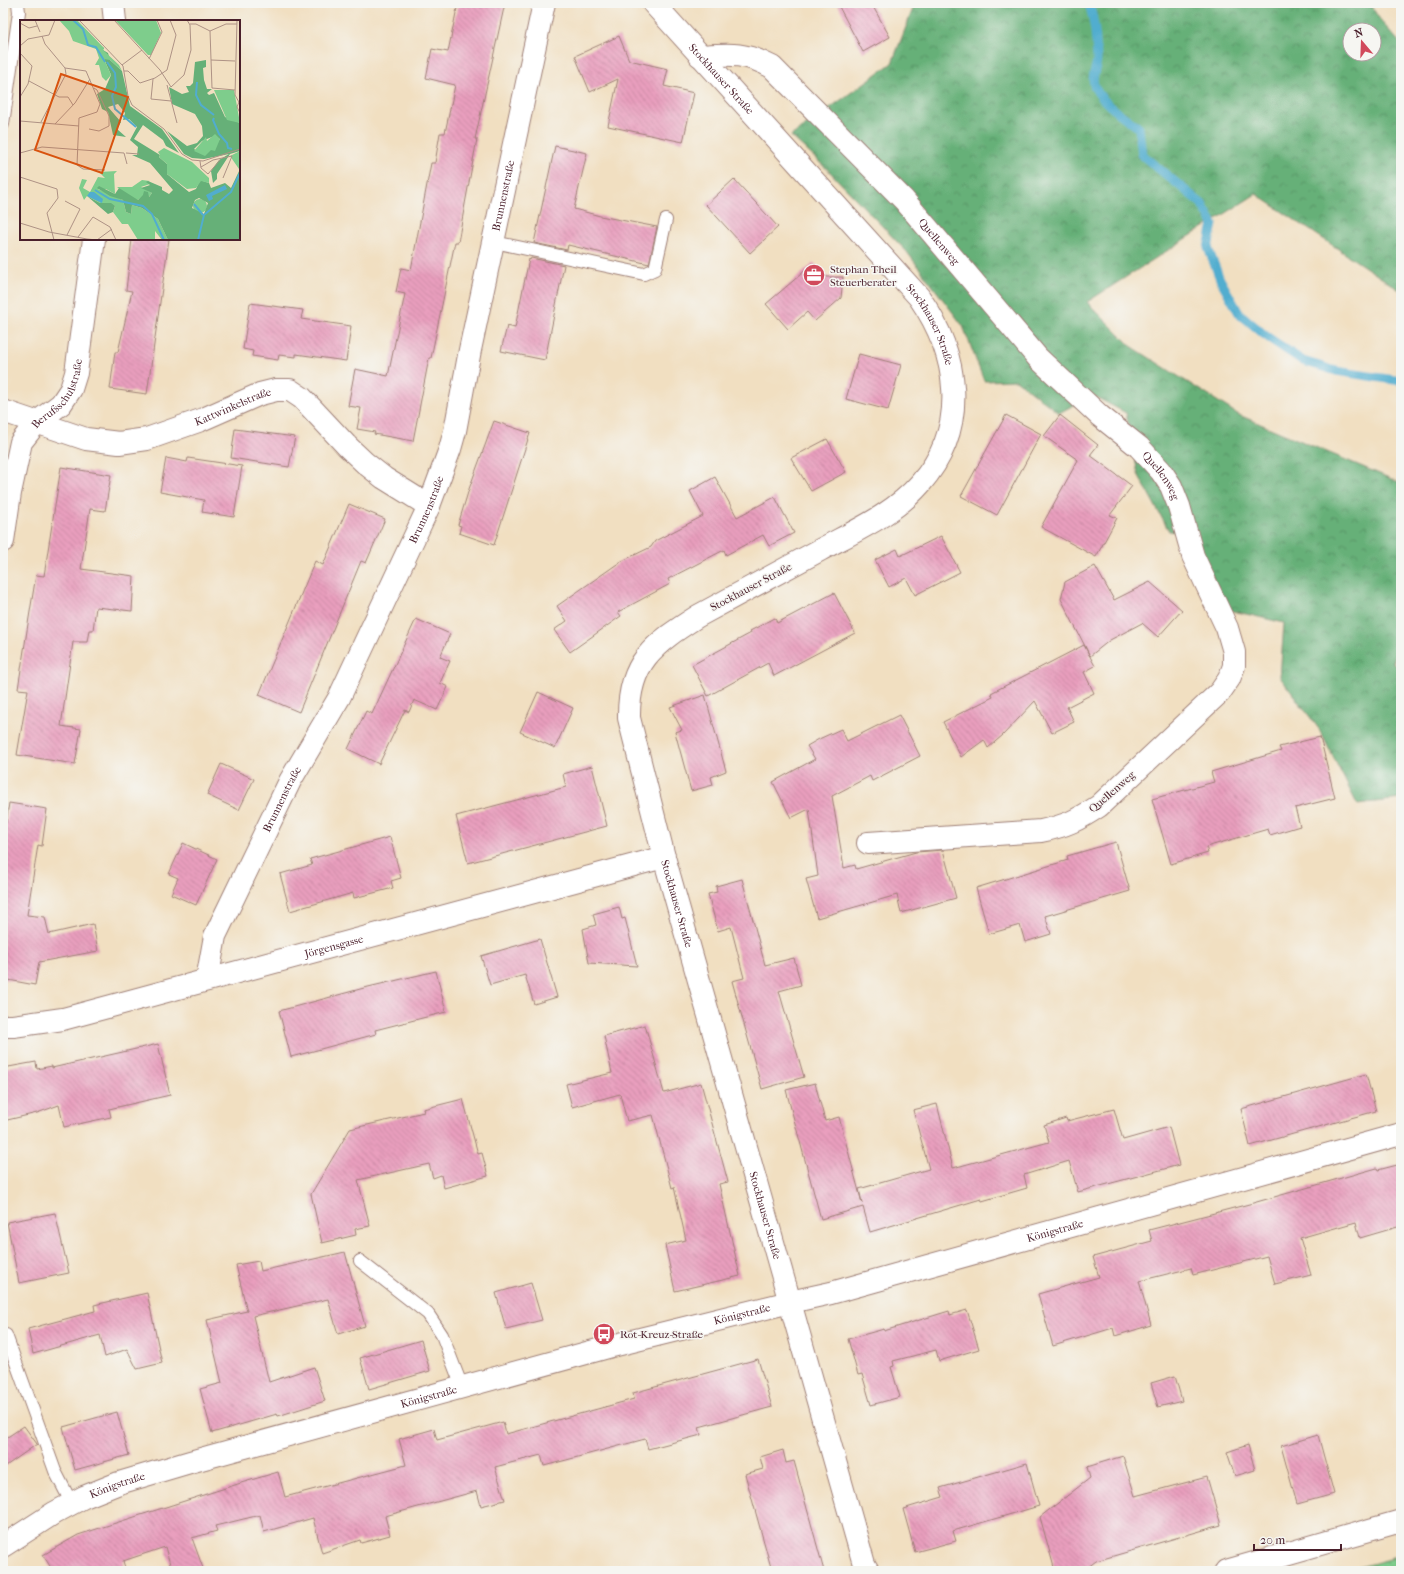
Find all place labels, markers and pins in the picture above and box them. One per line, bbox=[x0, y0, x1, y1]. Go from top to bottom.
office icon: Stephan Theil Steuerberater bbox=[801, 262, 827, 288]
place label: Stephan Theil Steuerberater bbox=[830, 263, 897, 289]
bus stop icon: Rot-Kreuz-Straße bbox=[591, 1321, 617, 1347]
place label: Rot-Kreuz-Straße bbox=[620, 1328, 704, 1341]

